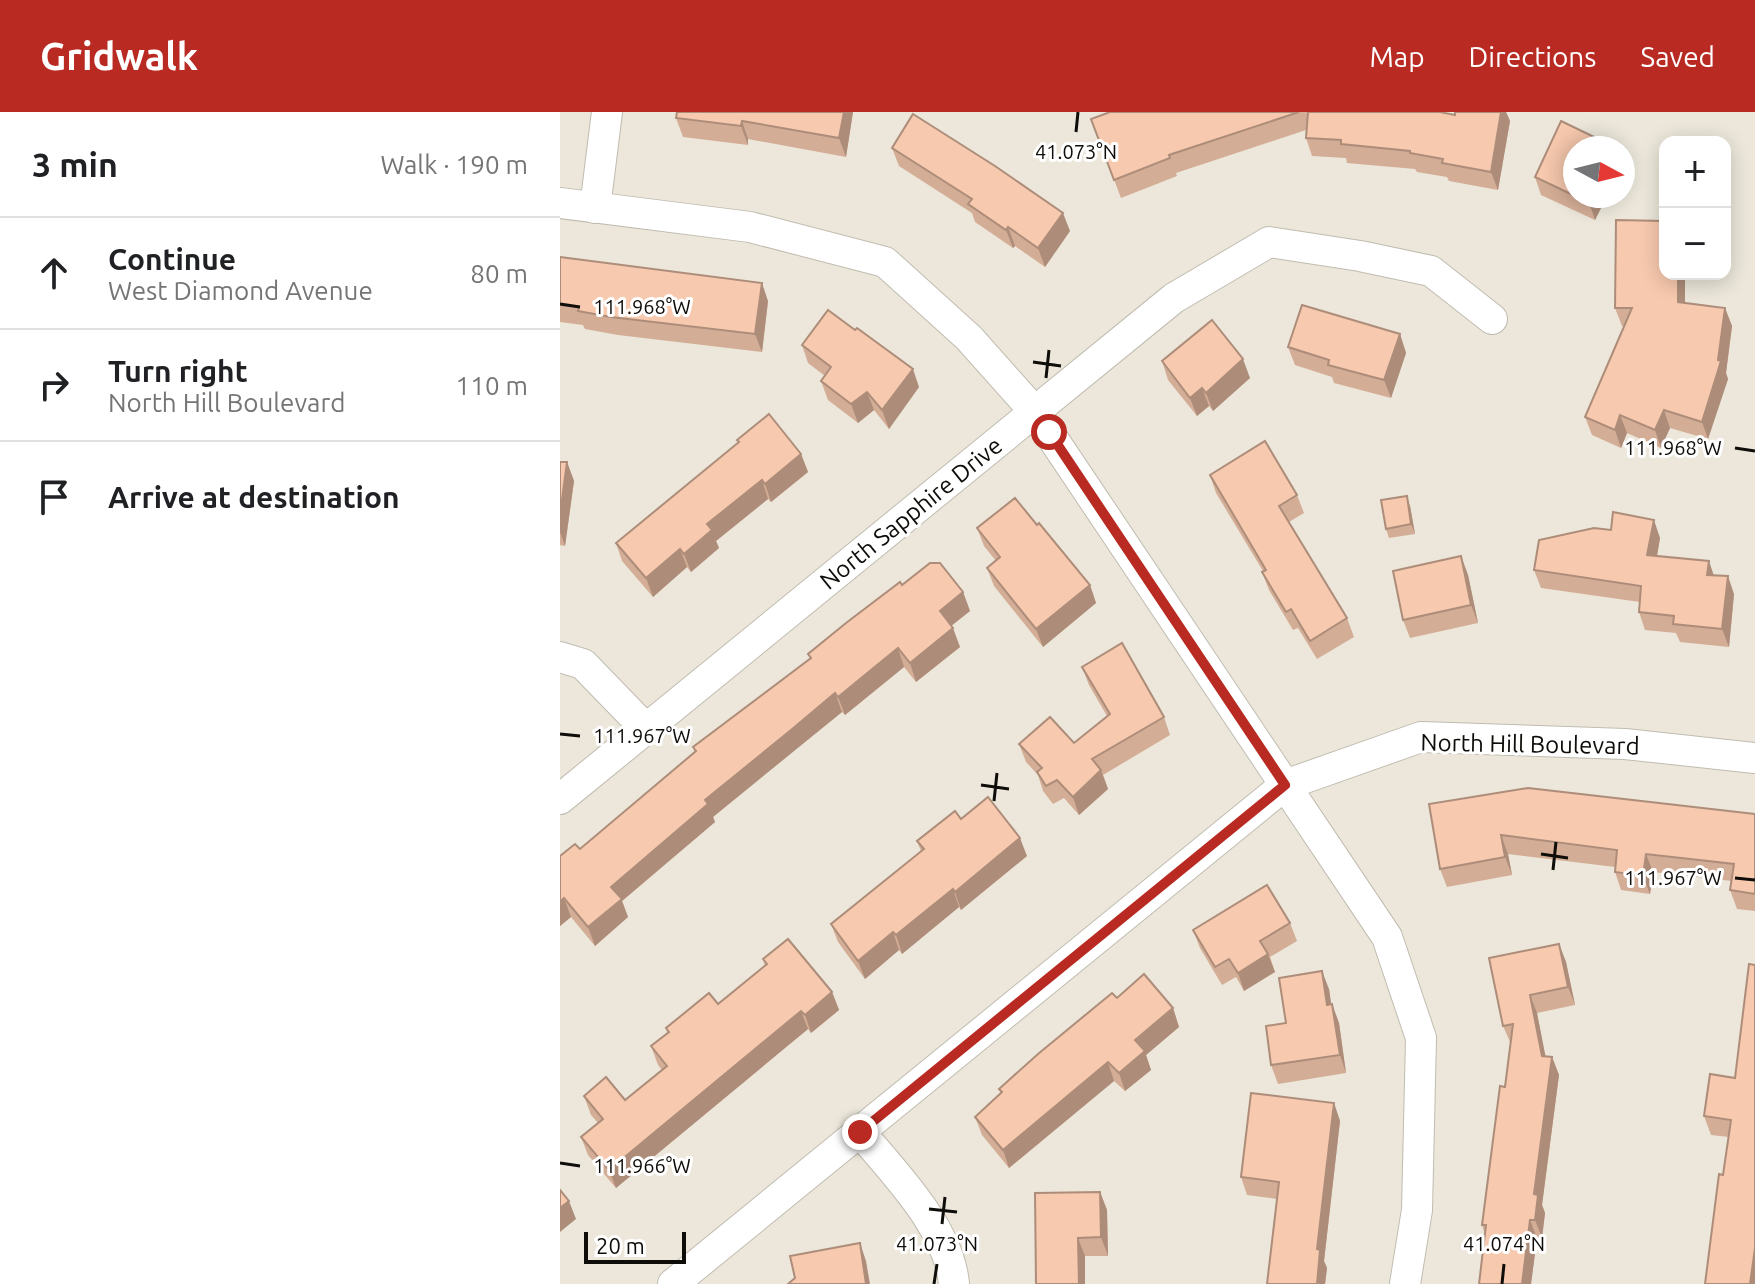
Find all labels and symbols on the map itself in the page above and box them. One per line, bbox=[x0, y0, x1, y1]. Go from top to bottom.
north arrow bbox=[1563, 136, 1635, 208]
text: 41.073°N bbox=[1035, 140, 1117, 163]
text: 111.968°W bbox=[593, 295, 691, 318]
route start bbox=[1031, 414, 1067, 450]
street label: North Sapphire Drive bbox=[815, 431, 1007, 595]
text: 111.968°W bbox=[1624, 436, 1722, 459]
text: 111.967°W bbox=[593, 724, 691, 747]
street label: North Hill Boulevard bbox=[1420, 729, 1640, 759]
text: 111.967°W bbox=[1624, 866, 1722, 889]
route end bbox=[842, 1114, 878, 1150]
text: 111.966°W bbox=[593, 1154, 691, 1177]
scale bar bbox=[584, 1228, 686, 1264]
text: 41.073°N bbox=[896, 1232, 978, 1255]
text: 41.074°N bbox=[1463, 1232, 1545, 1255]

